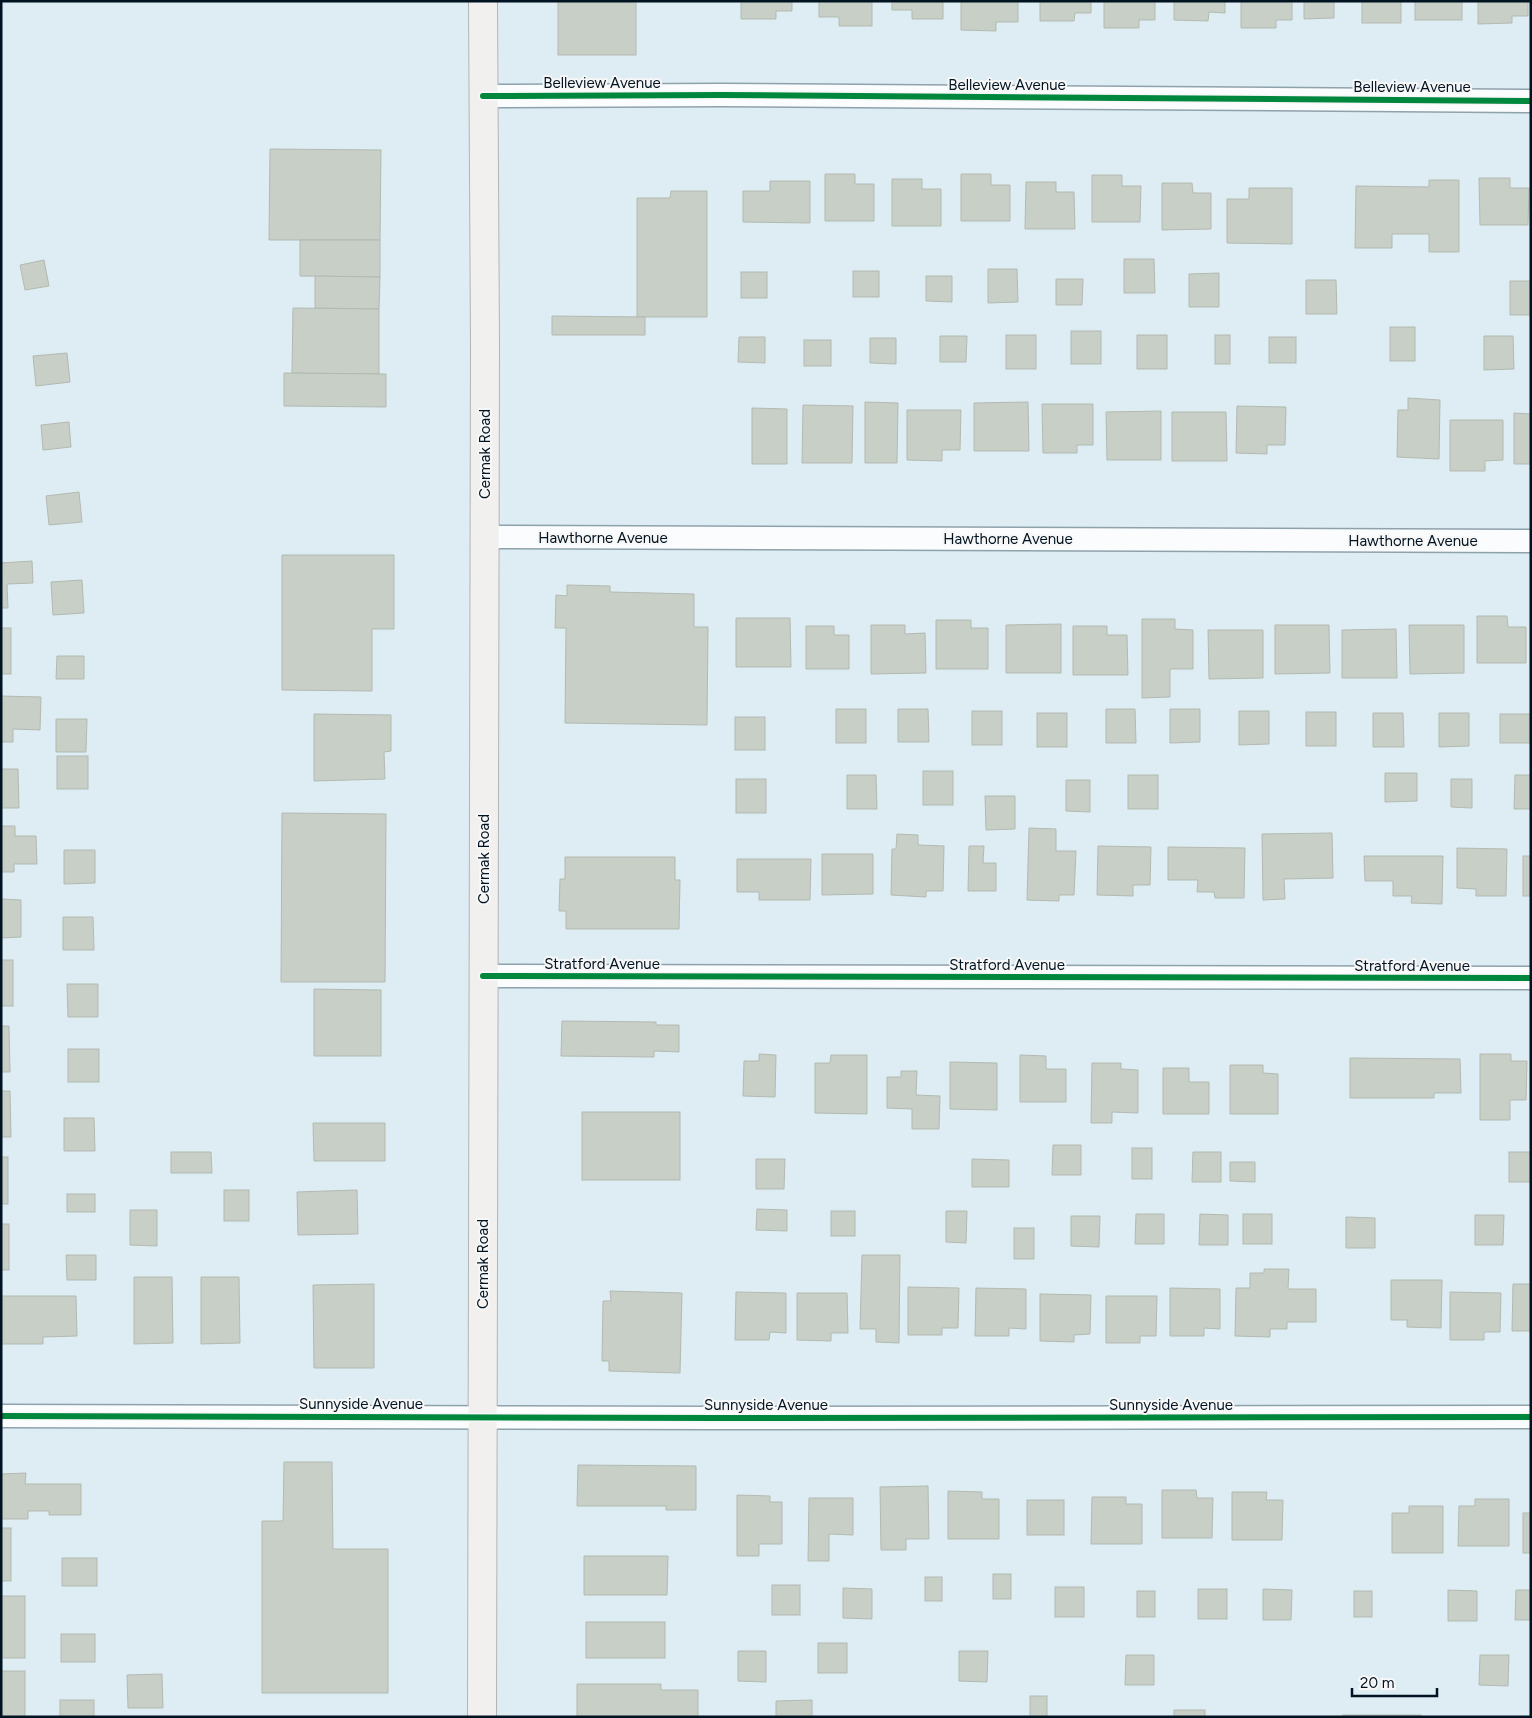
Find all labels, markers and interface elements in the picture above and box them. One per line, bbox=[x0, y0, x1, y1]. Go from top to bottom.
street label: Belleview Avenue bbox=[543, 74, 661, 92]
street label: Belleview Avenue bbox=[948, 76, 1066, 94]
street label: Belleview Avenue bbox=[1353, 78, 1471, 96]
street label: Cermak Road bbox=[476, 409, 494, 499]
street label: Hawthorne Avenue bbox=[538, 529, 668, 547]
street label: Hawthorne Avenue bbox=[943, 530, 1073, 548]
street label: Hawthorne Avenue bbox=[1348, 532, 1478, 550]
street label: Cermak Road bbox=[475, 814, 493, 904]
street label: Stratford Avenue bbox=[544, 955, 660, 973]
street label: Stratford Avenue bbox=[949, 956, 1065, 974]
street label: Stratford Avenue bbox=[1354, 957, 1470, 975]
street label: Cermak Road bbox=[474, 1219, 492, 1309]
street label: Sunnyside Avenue bbox=[299, 1395, 423, 1413]
street label: Sunnyside Avenue bbox=[704, 1396, 828, 1414]
street label: Sunnyside Avenue bbox=[1109, 1396, 1233, 1414]
scale bar bbox=[1352, 1666, 1437, 1698]
text: 20 m bbox=[1360, 1674, 1394, 1692]

